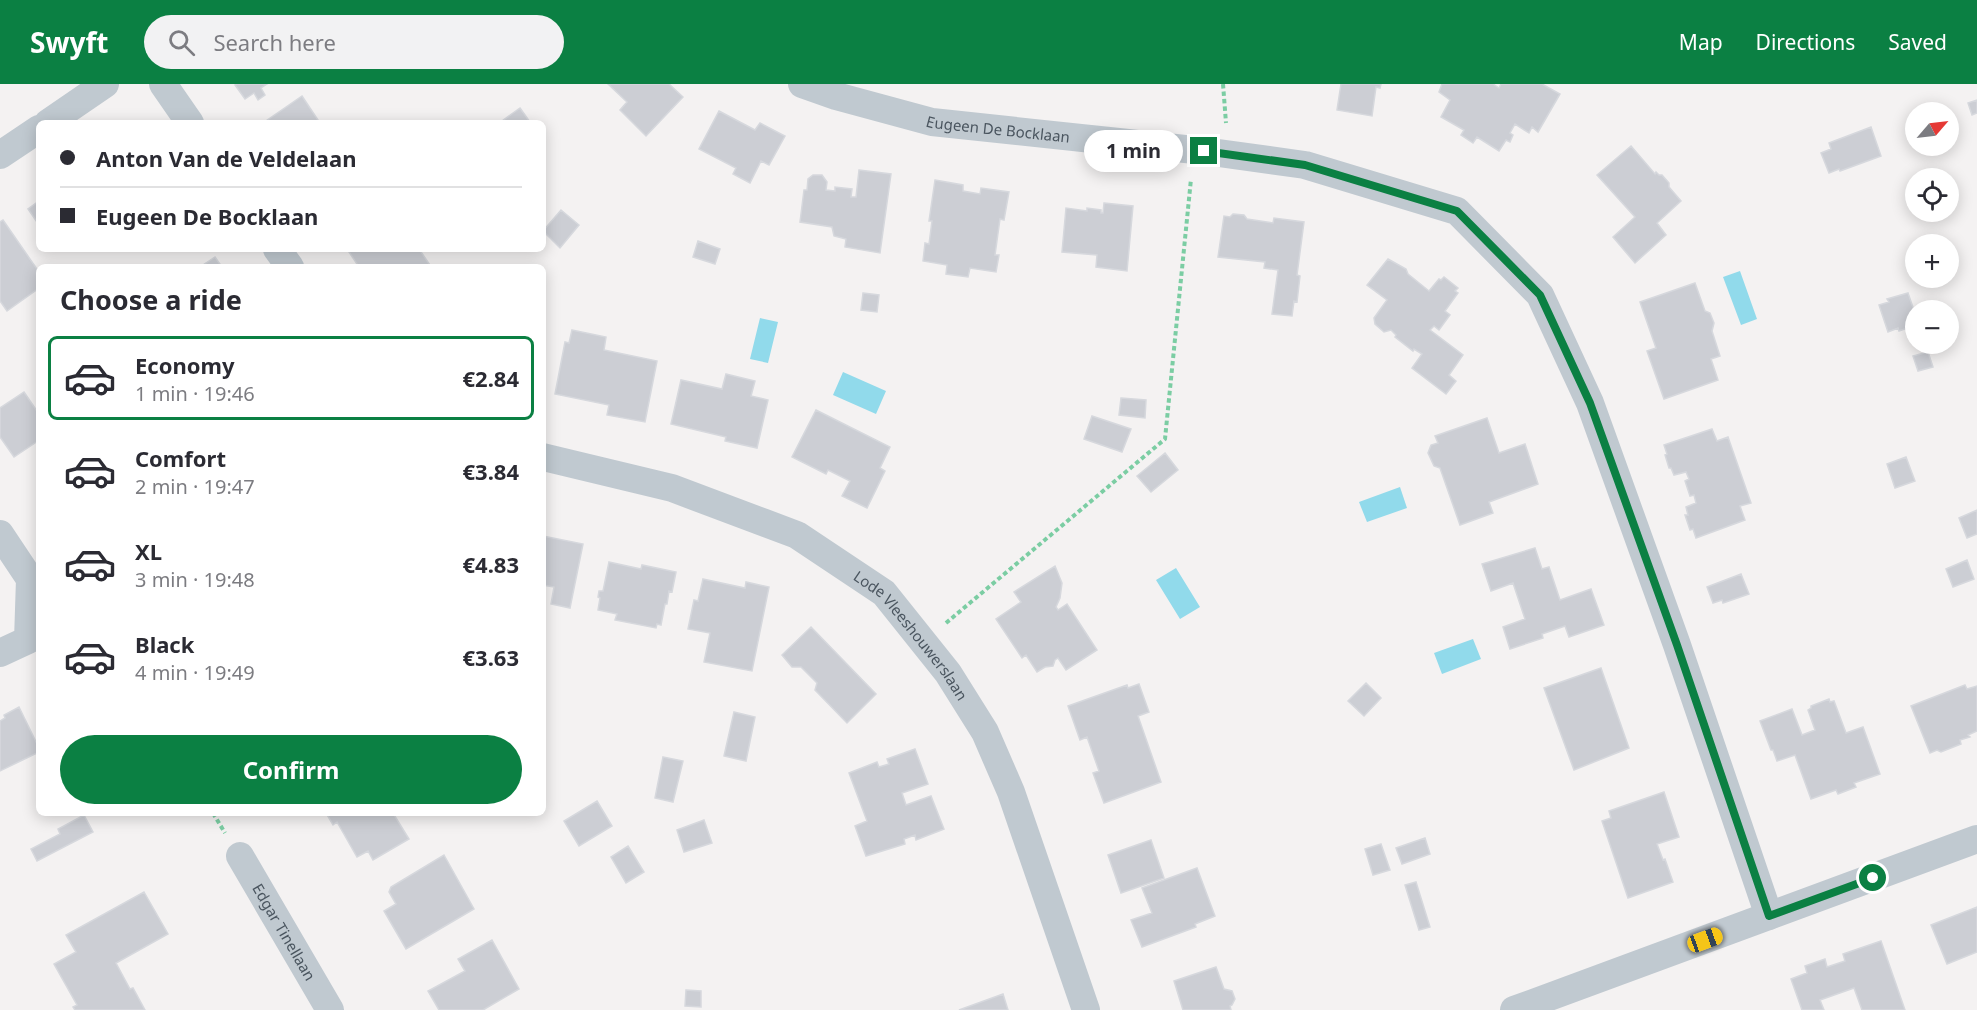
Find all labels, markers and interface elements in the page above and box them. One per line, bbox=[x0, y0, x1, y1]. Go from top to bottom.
search box bbox=[144, 15, 564, 69]
text: Swyft bbox=[30, 23, 108, 61]
icon: search bbox=[165, 26, 198, 59]
text: Search here bbox=[213, 27, 336, 57]
text: Map bbox=[1679, 28, 1723, 56]
text: Directions bbox=[1756, 28, 1855, 56]
text: Saved bbox=[1888, 28, 1947, 56]
north arrow bbox=[1905, 102, 1959, 156]
map controls bbox=[1905, 102, 1959, 354]
street label: Eugeen De Bocklaan bbox=[924, 111, 1071, 147]
callout: 1 min bbox=[1084, 130, 1183, 172]
text: 1 min bbox=[1106, 137, 1161, 164]
route end bbox=[1190, 137, 1217, 164]
text: Anton Van de Veldelaan bbox=[96, 143, 356, 173]
button: locate bbox=[1905, 168, 1959, 222]
text: Eugeen De Bocklaan bbox=[96, 201, 318, 231]
button: + bbox=[1905, 234, 1959, 288]
text: Choose a ride bbox=[60, 281, 242, 318]
button: − bbox=[1905, 300, 1959, 354]
text: Economy bbox=[135, 350, 234, 380]
icon: car bbox=[63, 351, 117, 405]
text: €2.84 bbox=[462, 363, 519, 393]
text: 1 min · 19:46 bbox=[135, 380, 255, 407]
text: Comfort bbox=[135, 443, 226, 473]
icon: car bbox=[63, 444, 117, 498]
text: €3.84 bbox=[462, 456, 519, 486]
text: 2 min · 19:47 bbox=[135, 473, 255, 500]
text: XL bbox=[135, 536, 162, 566]
icon: car bbox=[63, 537, 117, 591]
text: €4.83 bbox=[462, 549, 519, 579]
text: 3 min · 19:48 bbox=[135, 566, 255, 593]
street label: Lode Vleeshouwerslaan bbox=[850, 566, 973, 704]
text: Black bbox=[135, 629, 194, 659]
icon: car bbox=[63, 630, 117, 684]
text: €3.63 bbox=[462, 642, 519, 672]
text: 4 min · 19:49 bbox=[135, 659, 255, 686]
button: Confirm bbox=[60, 735, 522, 804]
route start bbox=[1859, 864, 1886, 891]
street label: Edgar Tinellaan bbox=[248, 880, 321, 984]
car bbox=[1685, 925, 1725, 955]

